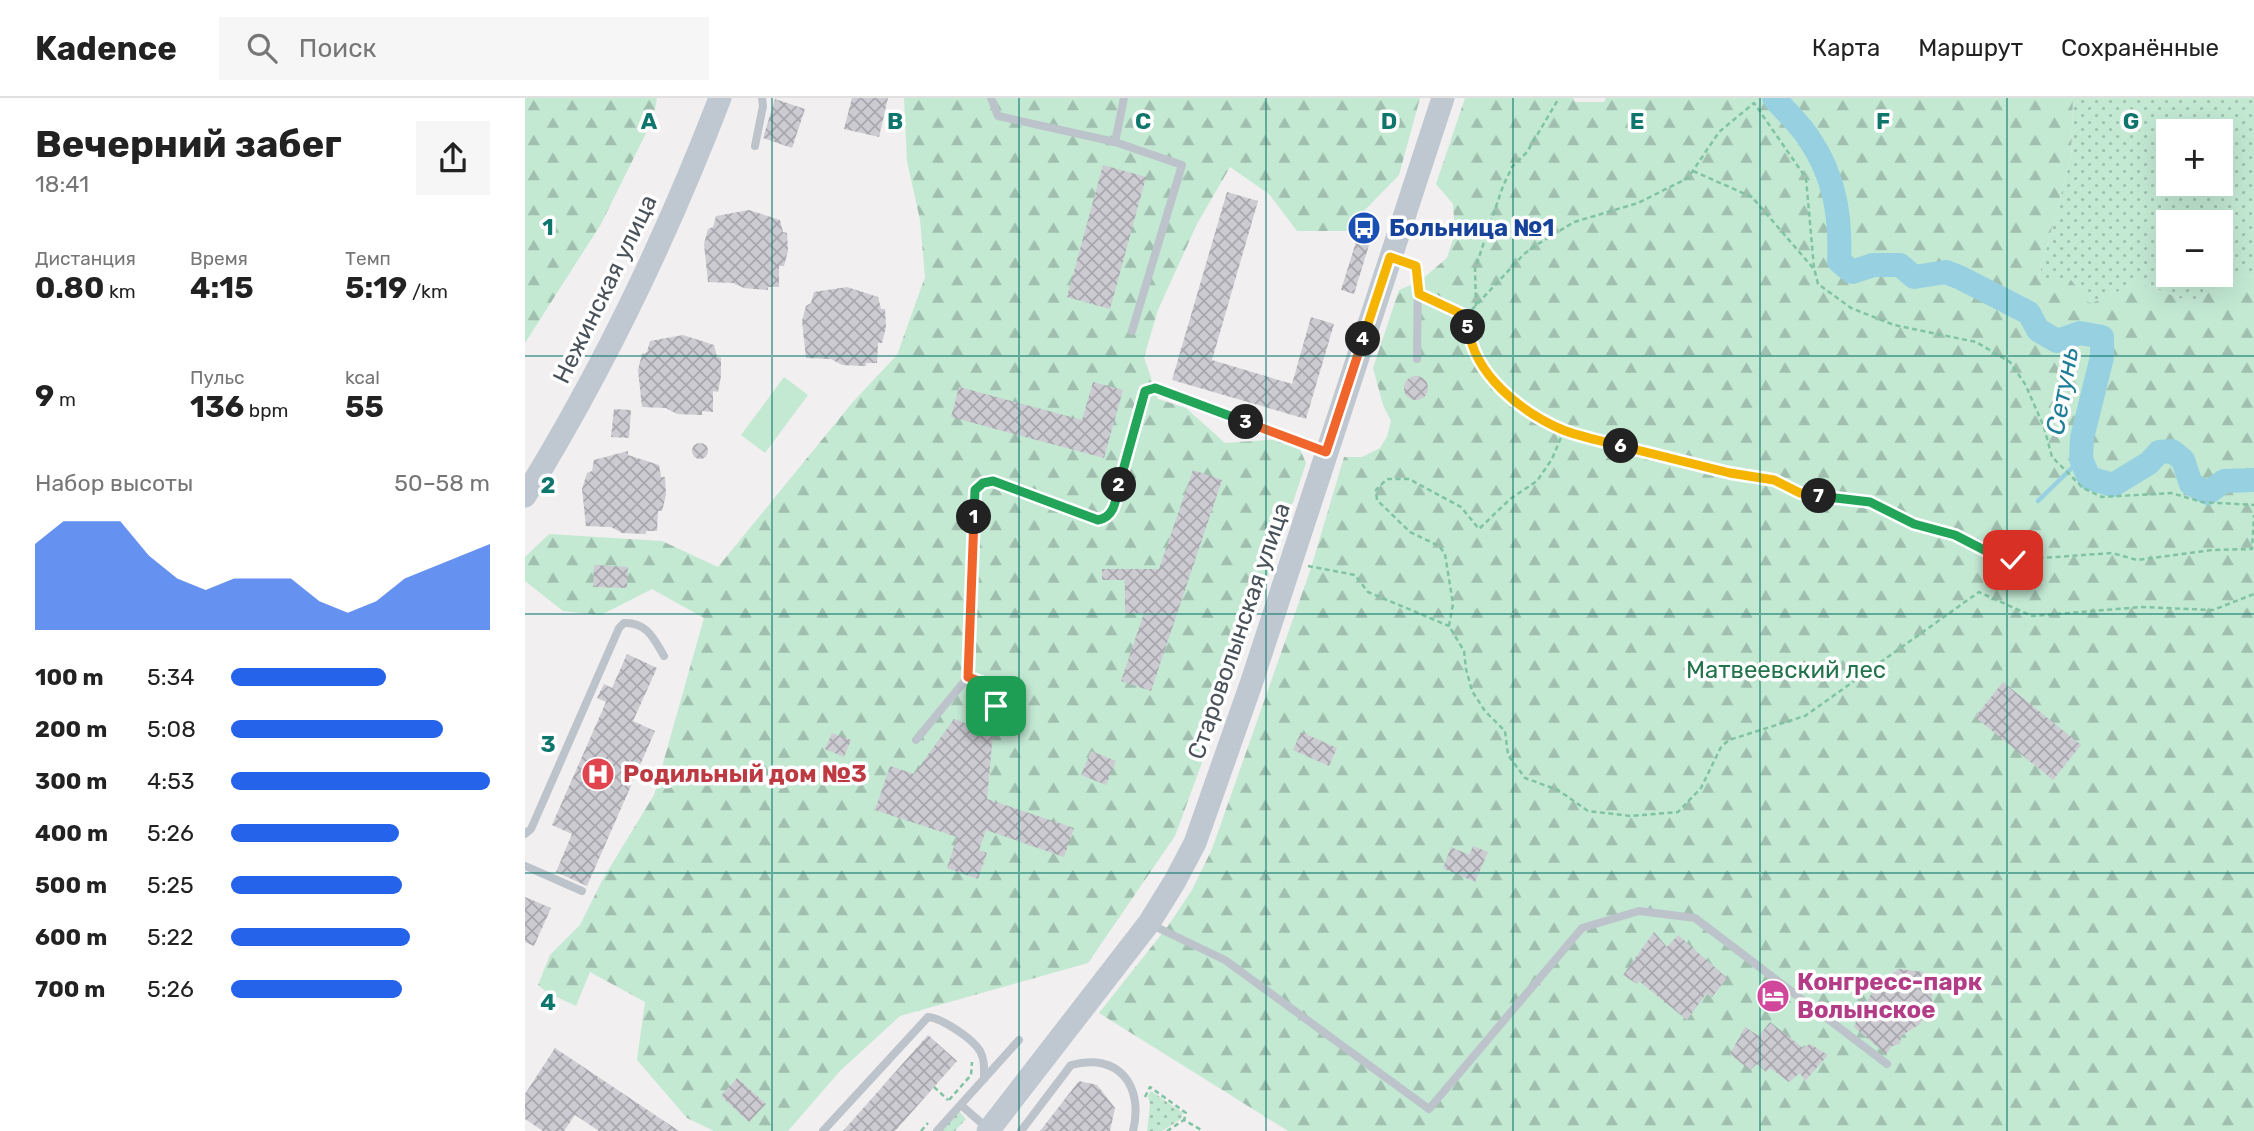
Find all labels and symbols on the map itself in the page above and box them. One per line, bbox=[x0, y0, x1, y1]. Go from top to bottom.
text: A bbox=[641, 107, 658, 135]
text: B bbox=[887, 107, 903, 135]
text: C bbox=[1135, 107, 1151, 135]
text: D bbox=[1381, 107, 1397, 135]
text: E bbox=[1630, 107, 1644, 135]
text: F bbox=[1876, 107, 1890, 135]
text: G bbox=[2123, 107, 2139, 135]
street label: Нежинская улица bbox=[547, 190, 663, 388]
bus stop icon: Больница №1 bbox=[1345, 209, 1383, 247]
text: 1 bbox=[542, 213, 554, 241]
place label: Больница №1 bbox=[1389, 214, 1555, 242]
pin: 5 bbox=[1451, 310, 1485, 344]
pin: 4 bbox=[1345, 322, 1381, 356]
water label: Сетунь bbox=[2040, 345, 2085, 437]
pin: 3 bbox=[1229, 404, 1263, 440]
pin: 6 bbox=[1603, 428, 1639, 464]
pin: 2 bbox=[1101, 468, 1137, 502]
text: 2 bbox=[541, 471, 555, 499]
pin: 7 bbox=[1801, 478, 1837, 514]
street label: Староволынская улица bbox=[1182, 499, 1296, 763]
pin: 1 bbox=[957, 500, 991, 534]
pin bbox=[1983, 530, 2043, 590]
park label: Матвеевский лес bbox=[1686, 656, 1886, 684]
pin bbox=[966, 676, 1026, 736]
text: 3 bbox=[540, 730, 556, 758]
hospital icon: Родильный дом №3 bbox=[579, 755, 617, 793]
place label: Родильный дом №3 bbox=[623, 760, 867, 788]
place label: Конгресс-парк Волынское bbox=[1797, 968, 1983, 1024]
hotel icon: Конгресс-парк Волынское bbox=[1754, 977, 1792, 1015]
text: 4 bbox=[540, 988, 556, 1016]

